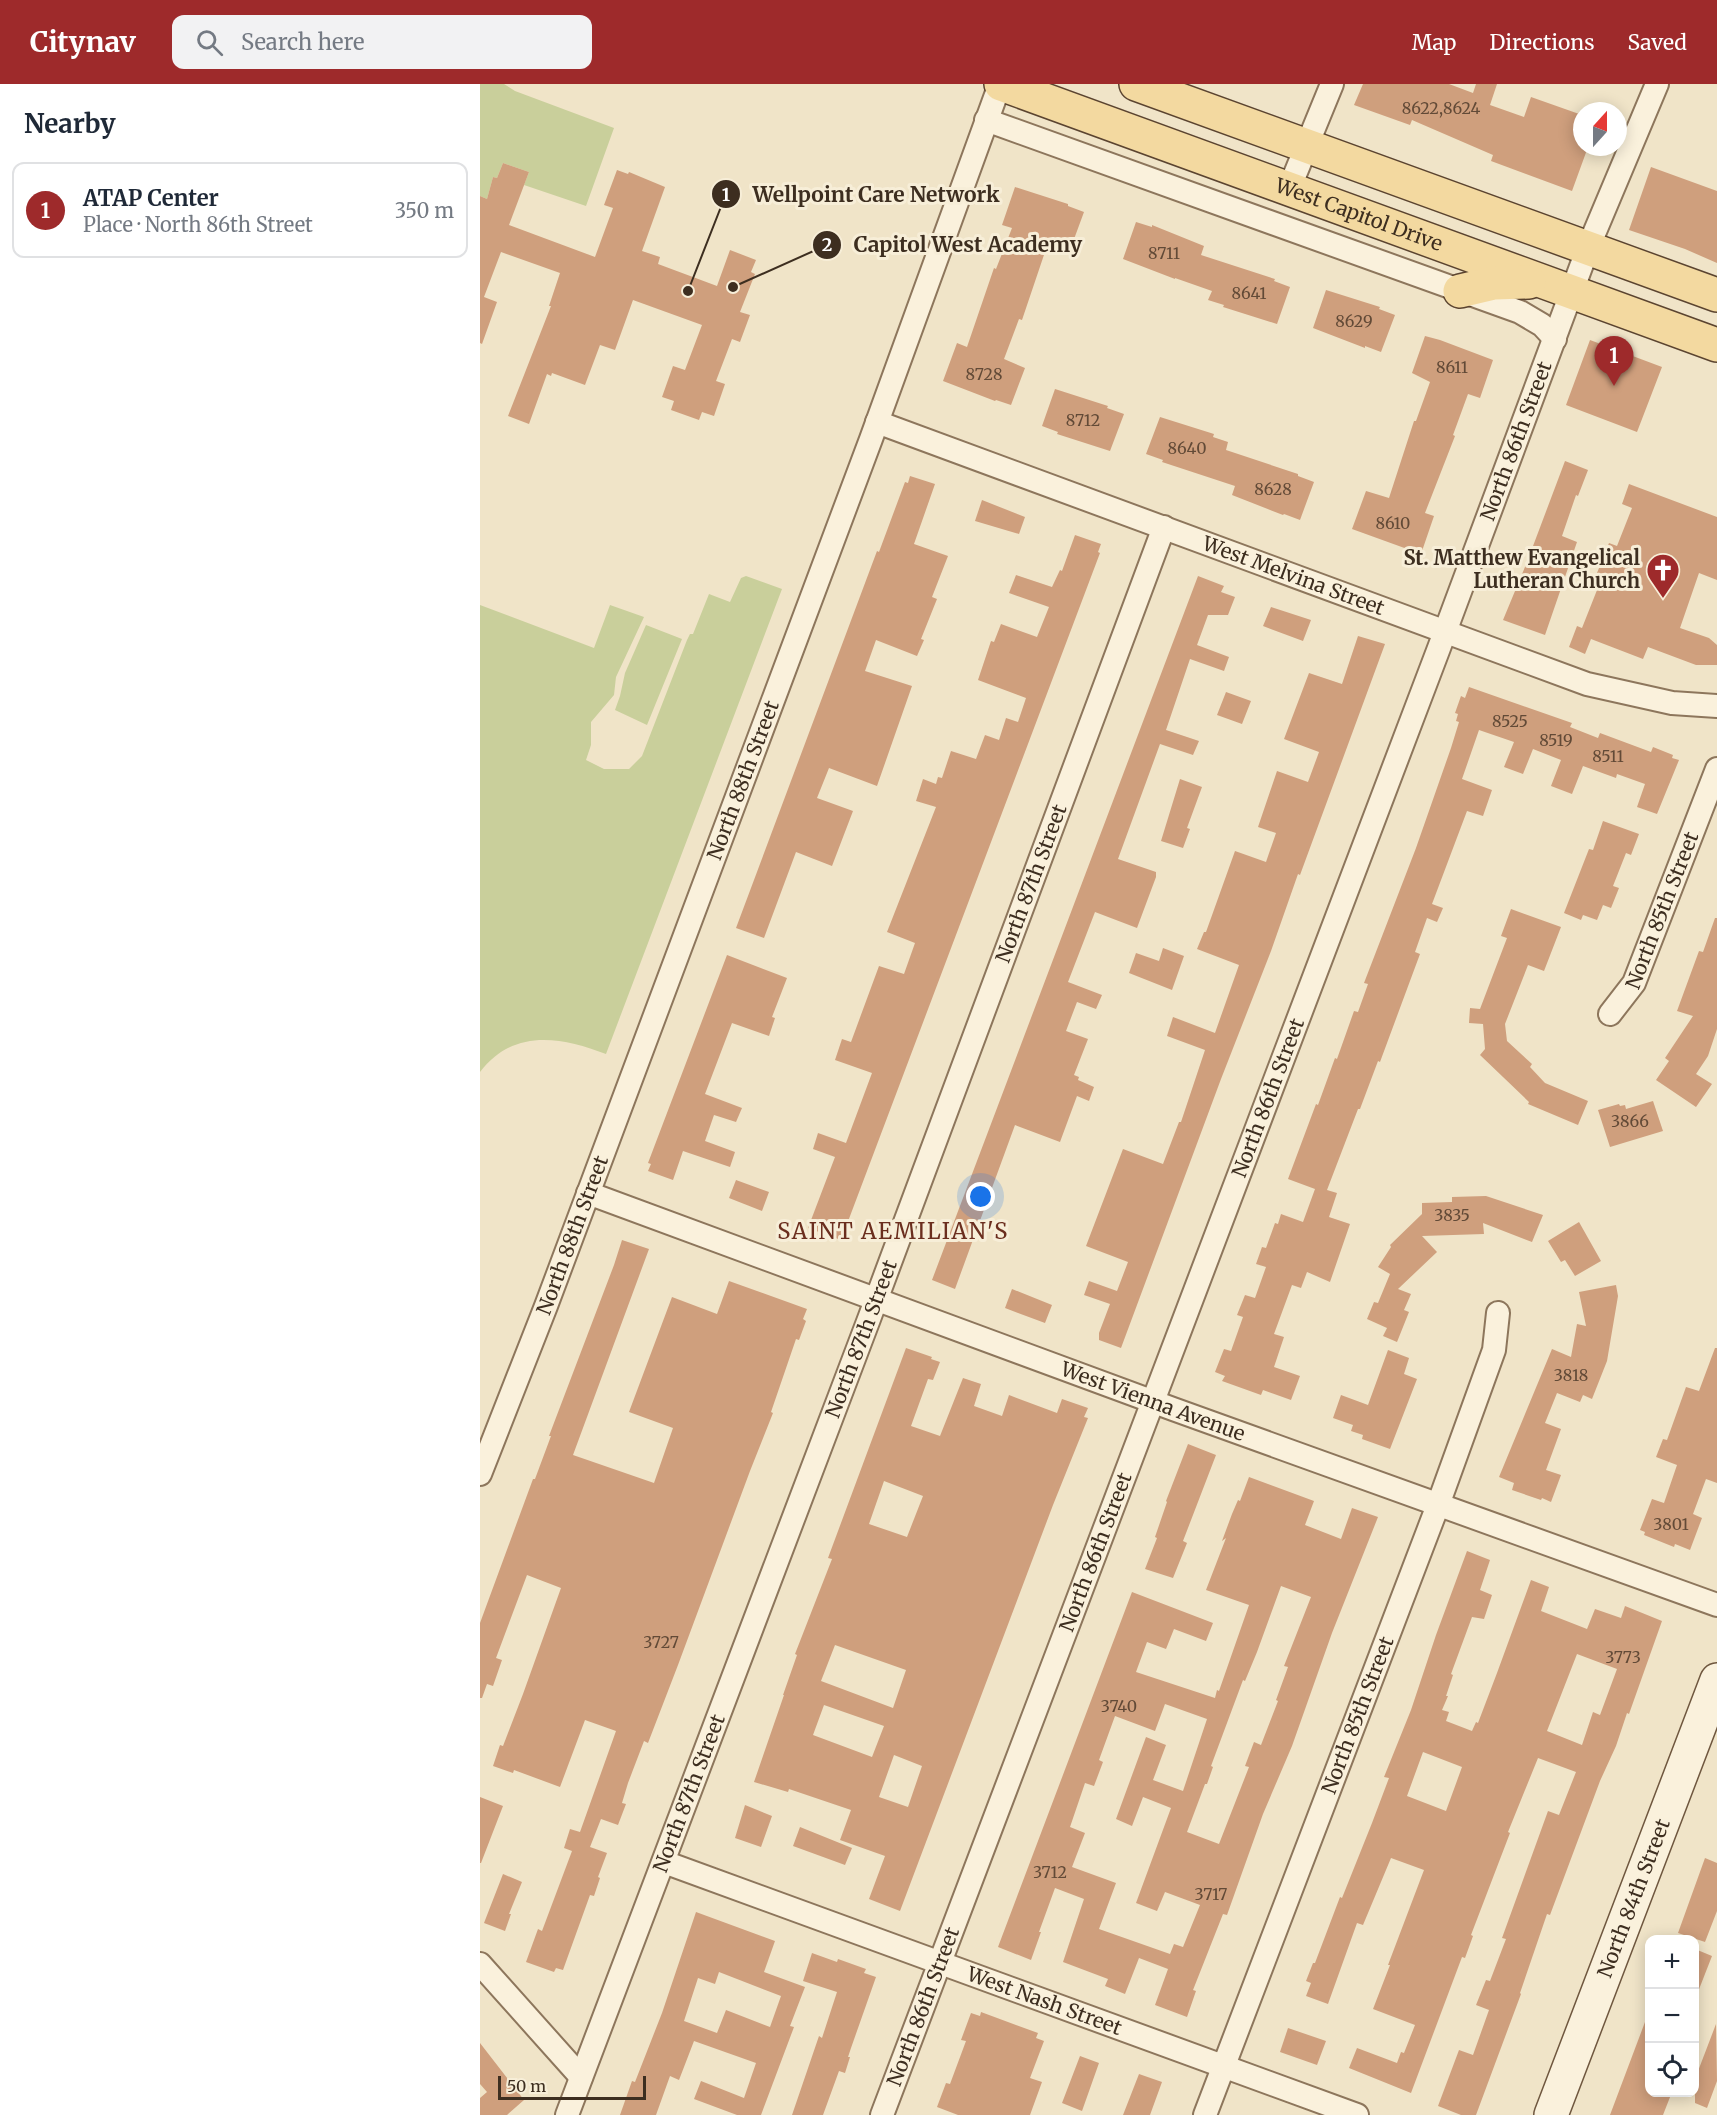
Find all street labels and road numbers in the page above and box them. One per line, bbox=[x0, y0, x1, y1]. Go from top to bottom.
street label: West Capitol Drive bbox=[1271, 172, 1446, 256]
street label: North 86th Street bbox=[1475, 358, 1557, 524]
street label: West Melvina Street bbox=[1198, 530, 1388, 620]
street label: North 88th Street bbox=[701, 697, 784, 863]
street label: North 87th Street bbox=[990, 801, 1072, 966]
street label: North 85th Street bbox=[1620, 828, 1704, 992]
street label: North 86th Street bbox=[1226, 1014, 1309, 1181]
street label: North 88th Street bbox=[531, 1152, 613, 1318]
street label: North 87th Street bbox=[820, 1256, 902, 1421]
street label: West Vienna Avenue bbox=[1056, 1355, 1249, 1446]
street label: North 86th Street bbox=[1054, 1469, 1137, 1635]
street label: North 85th Street bbox=[1316, 1633, 1399, 1797]
street label: North 87th Street bbox=[647, 1710, 730, 1876]
street label: North 84th Street bbox=[1592, 1815, 1675, 1981]
street label: North 86th Street bbox=[881, 1923, 964, 2089]
street label: West Nash Street bbox=[963, 1960, 1126, 2040]

